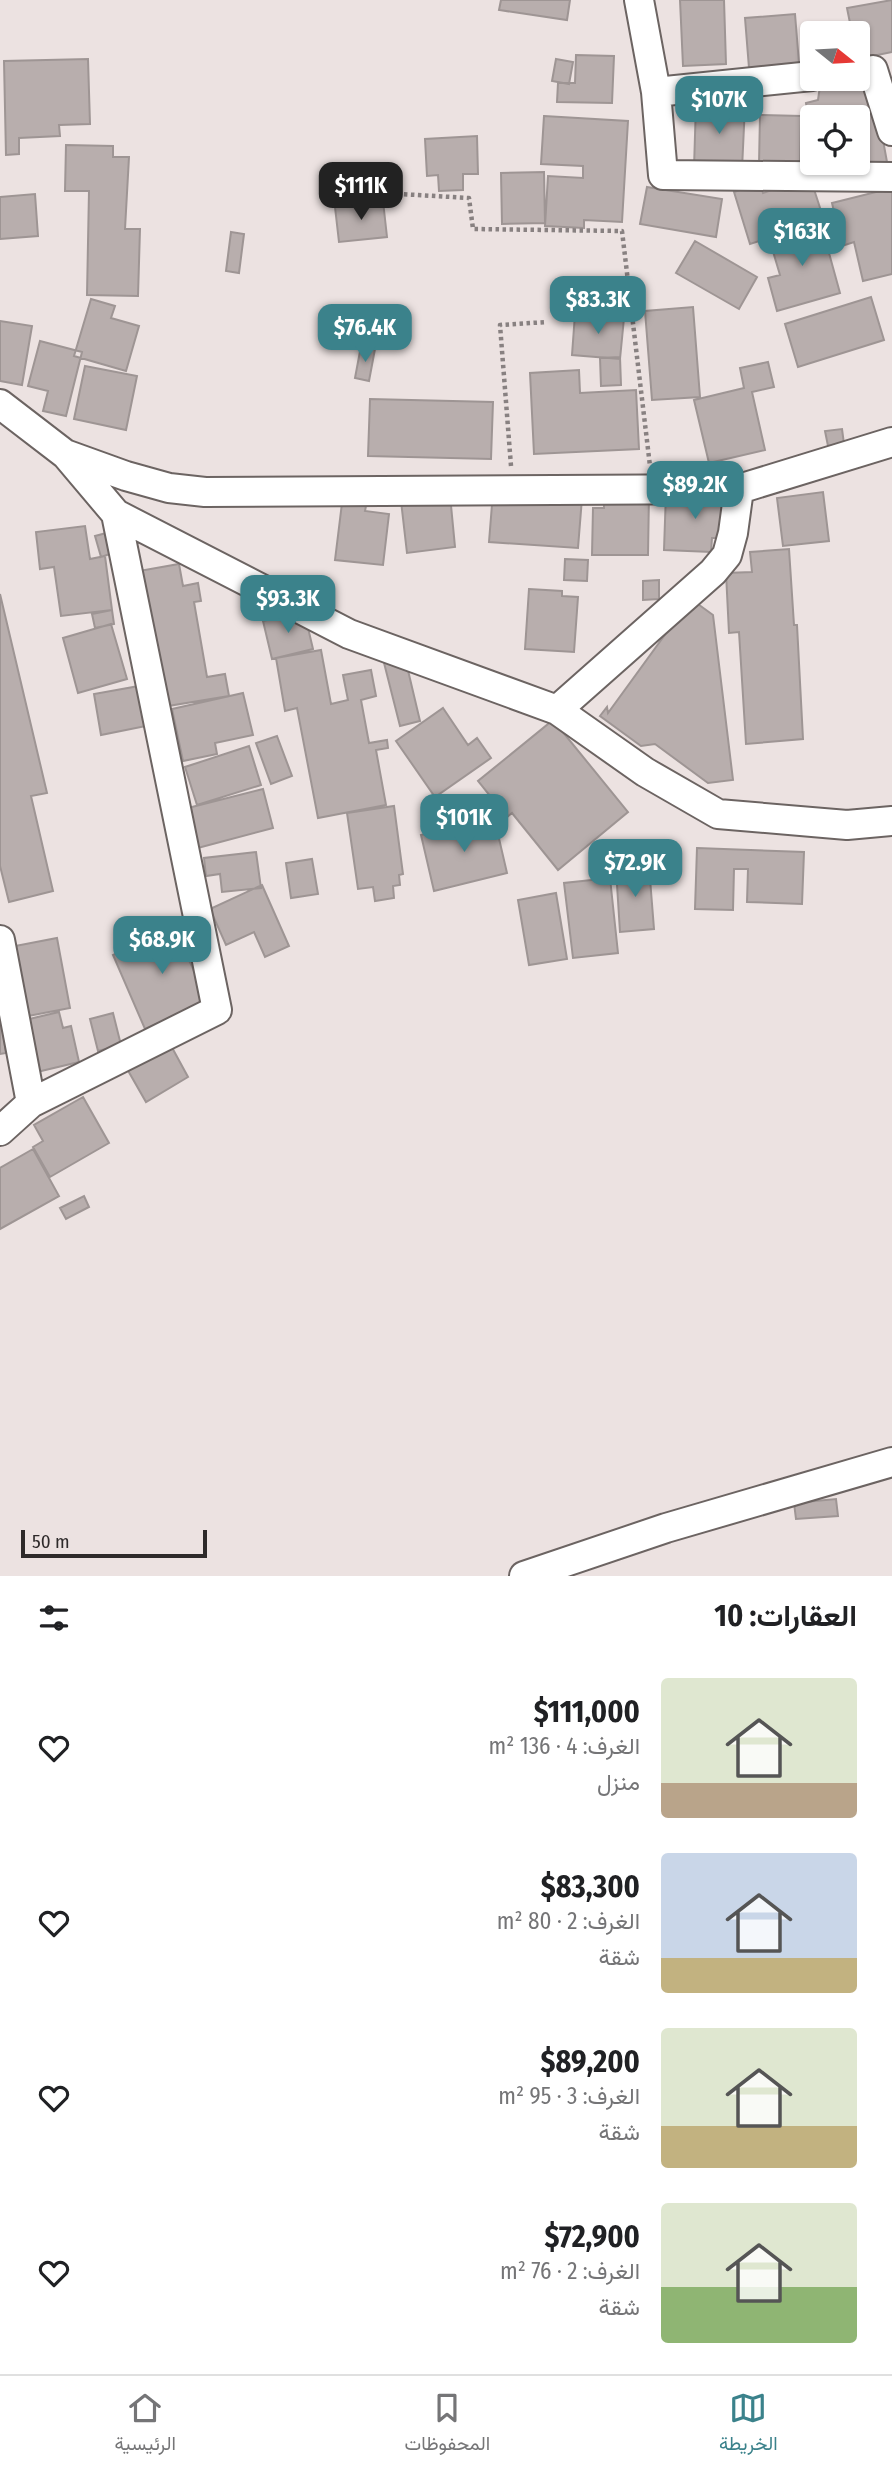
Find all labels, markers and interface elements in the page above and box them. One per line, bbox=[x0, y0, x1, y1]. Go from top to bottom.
north arrow bbox=[800, 21, 870, 91]
map controls bbox=[800, 21, 870, 175]
pin: $107K bbox=[670, 76, 768, 136]
text: $107K bbox=[691, 85, 747, 113]
button: locate bbox=[800, 105, 870, 175]
pin: $111K bbox=[312, 162, 410, 222]
text: $111K bbox=[335, 171, 387, 199]
pin: $163K bbox=[753, 208, 851, 268]
text: $163K bbox=[774, 217, 830, 245]
pin: $83.3K bbox=[541, 276, 655, 336]
text: $83.3K bbox=[566, 285, 630, 313]
pin: $76.4K bbox=[308, 304, 422, 364]
text: $76.4K bbox=[334, 313, 396, 341]
pin: $89.2K bbox=[638, 462, 752, 521]
text: $89.2K bbox=[663, 470, 727, 498]
pin: $93.3K bbox=[231, 576, 345, 635]
text: $93.3K bbox=[256, 584, 320, 612]
pin: $101K bbox=[415, 794, 513, 854]
text: $101K bbox=[436, 803, 492, 831]
pin: $72.9K bbox=[578, 839, 692, 899]
text: $72.9K bbox=[604, 848, 666, 876]
pin: $68.9K bbox=[105, 916, 219, 976]
text: $68.9K bbox=[129, 925, 195, 953]
scale bar bbox=[21, 1527, 206, 1559]
text: 50 m bbox=[32, 1530, 70, 1553]
text: العقارات: 10 bbox=[714, 1598, 857, 1634]
icon: filters bbox=[35, 1599, 73, 1637]
text: $111,000 bbox=[534, 1694, 640, 1730]
icon: home bbox=[717, 1706, 801, 1790]
icon: heart bbox=[35, 1729, 73, 1767]
text: الغرف: 4 · 136 m² bbox=[488, 1732, 640, 1760]
text: منزل bbox=[597, 1768, 640, 1796]
text: $83,300 bbox=[541, 1869, 640, 1905]
icon: home bbox=[717, 1881, 801, 1965]
icon: heart bbox=[35, 1904, 73, 1942]
text: الغرف: 2 · 80 m² bbox=[497, 1907, 640, 1935]
text: شقة bbox=[598, 1943, 640, 1971]
text: $89,200 bbox=[541, 2044, 640, 2080]
icon: home bbox=[717, 2056, 801, 2140]
icon: heart bbox=[35, 2079, 73, 2117]
text: الغرف: 3 · 95 m² bbox=[498, 2082, 640, 2110]
text: شقة bbox=[598, 2118, 640, 2146]
text: $72,900 bbox=[545, 2219, 640, 2255]
icon: home bbox=[717, 2231, 801, 2315]
icon: heart bbox=[35, 2254, 73, 2292]
text: الغرف: 2 · 76 m² bbox=[500, 2257, 640, 2285]
text: شقة bbox=[598, 2293, 640, 2321]
tab: الرئيسية bbox=[114, 2389, 176, 2460]
tab: المحفوظات bbox=[405, 2389, 490, 2460]
tab: الخريطة bbox=[719, 2389, 778, 2460]

